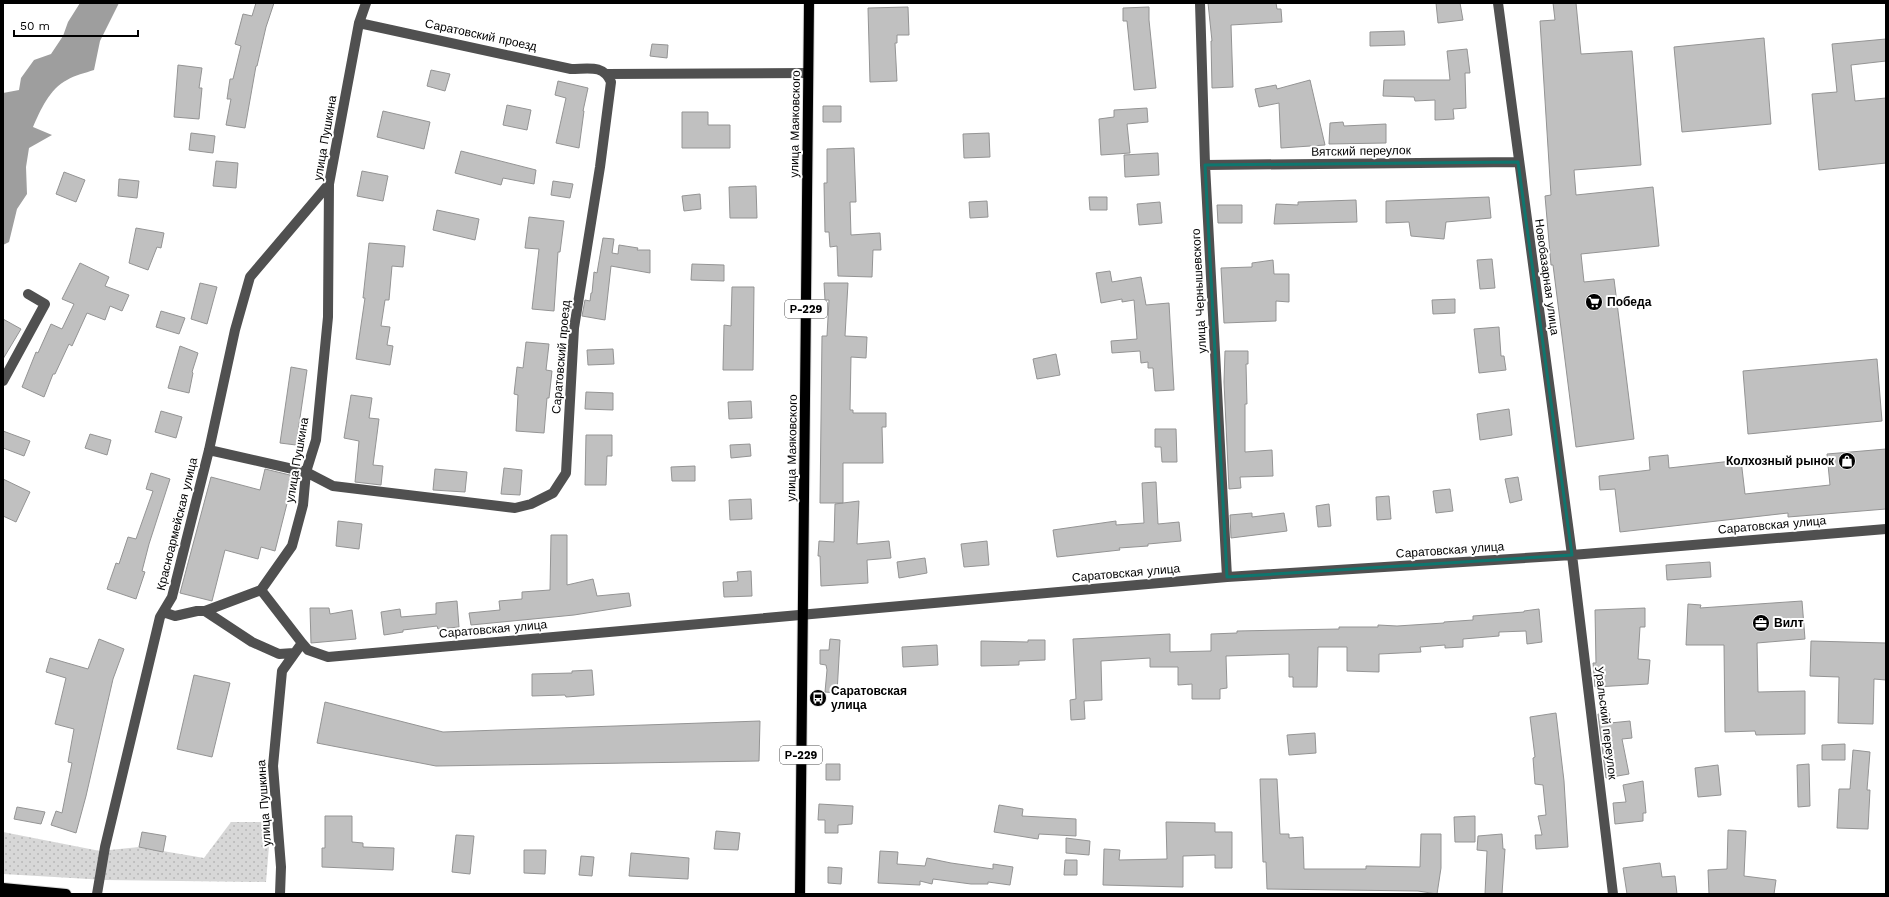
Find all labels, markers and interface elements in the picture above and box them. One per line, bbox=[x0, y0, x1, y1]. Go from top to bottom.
scale bar bbox=[14, 12, 138, 38]
street label: Саратовский проезд bbox=[424, 16, 538, 54]
text: 50 m bbox=[20, 19, 50, 33]
street label: улица Маяковского bbox=[787, 70, 803, 178]
street label: улица Пушкина bbox=[311, 94, 339, 182]
street label: Вятский переулок bbox=[1311, 143, 1412, 159]
street label: Новобазарная улица bbox=[1532, 218, 1562, 336]
street label: улица Чернышевского bbox=[1189, 228, 1209, 354]
supermarket icon: Победа bbox=[1584, 292, 1604, 312]
place label: Победа bbox=[1607, 295, 1652, 309]
street label: Саратовский проезд bbox=[549, 300, 573, 414]
road number: Р-229 bbox=[785, 300, 827, 318]
street label: улица Маяковского bbox=[784, 394, 800, 502]
street label: улица Пушкина bbox=[283, 416, 311, 504]
shop icon: Колхозный рынок bbox=[1837, 451, 1857, 471]
place label: Колхозный рынок bbox=[1726, 454, 1835, 468]
street label: Красноармейская улица bbox=[154, 456, 200, 592]
street label: Саратовская улица bbox=[1717, 513, 1827, 537]
street label: Саратовская улица bbox=[1395, 539, 1505, 561]
street label: Саратовская улица bbox=[1071, 561, 1181, 585]
office icon: Вилт bbox=[1751, 613, 1771, 633]
place label: Вилт bbox=[1774, 616, 1804, 630]
street label: Саратовская улица bbox=[438, 617, 548, 641]
street label: Уральский переулок bbox=[1592, 666, 1620, 781]
place label: Саратовская улица bbox=[831, 684, 907, 712]
bus stop icon: Саратовская улица bbox=[808, 688, 828, 708]
road number: Р-229 bbox=[780, 746, 822, 764]
street label: улица Пушкина bbox=[254, 759, 274, 847]

